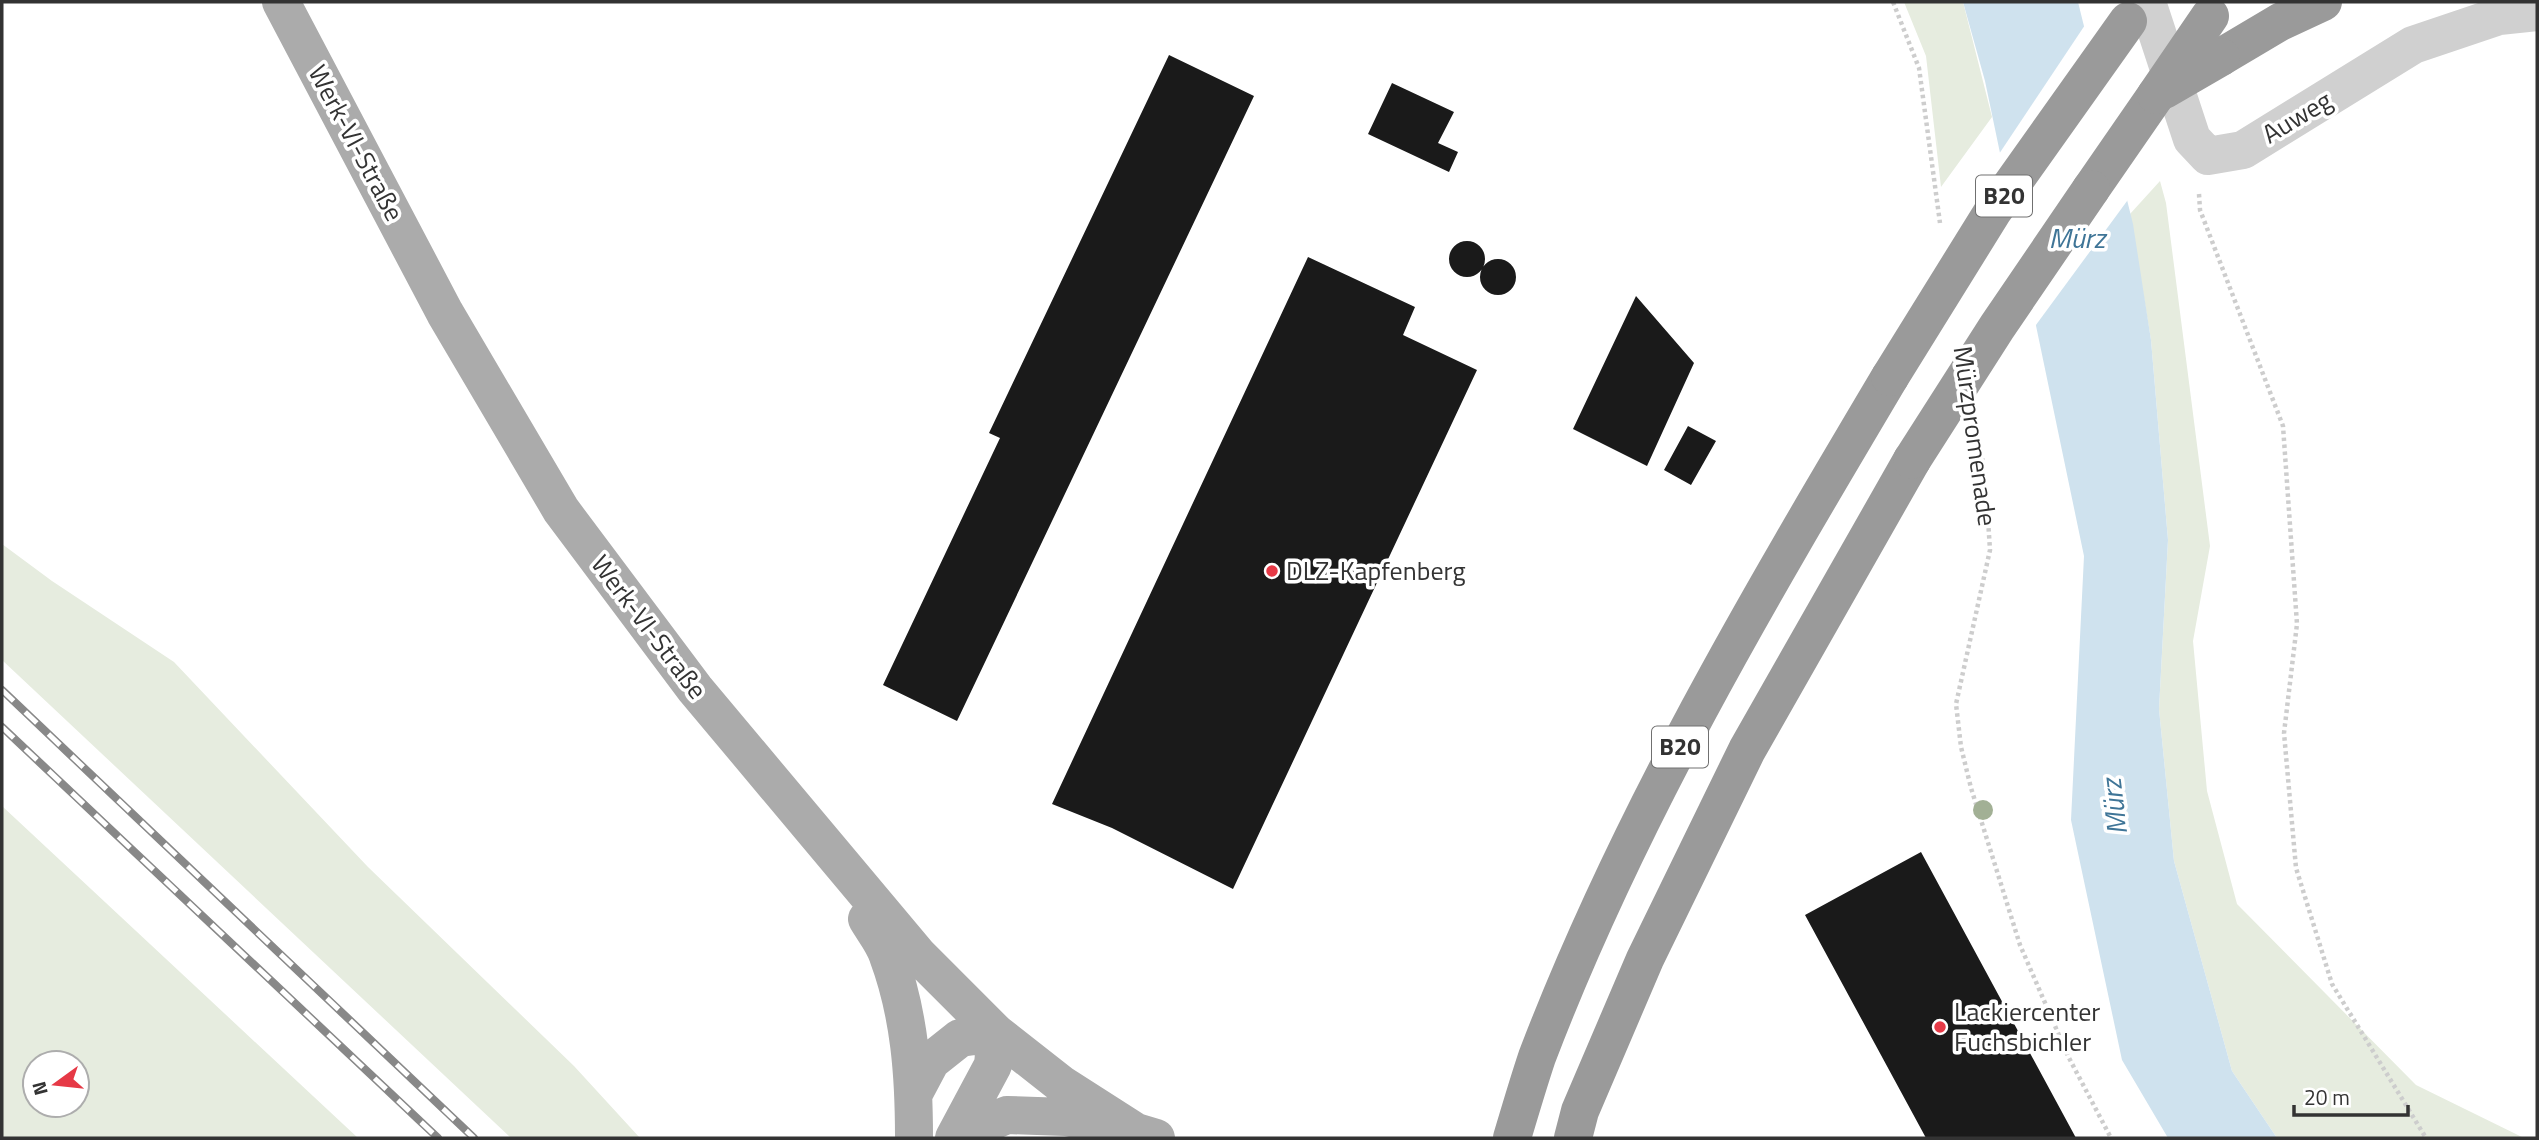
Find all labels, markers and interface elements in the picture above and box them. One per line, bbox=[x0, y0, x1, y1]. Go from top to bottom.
street label: Werk-VI-Straße bbox=[299, 58, 414, 228]
street label: Auweg bbox=[2254, 80, 2339, 153]
road number: B20 bbox=[1976, 176, 2032, 216]
water label: Mürz bbox=[2049, 216, 2107, 259]
street label: Mürzpromenade bbox=[1944, 343, 2007, 528]
street label: Werk-VI-Straße bbox=[582, 546, 717, 707]
place label: DLZ-Kapfenberg bbox=[1286, 551, 1466, 590]
marker: DLZ-Kapfenberg bbox=[1264, 563, 1280, 579]
road number: B20 bbox=[1652, 726, 1708, 768]
water label: Mürz bbox=[2088, 774, 2138, 838]
place label: Lackiercenter Fuchsbichler bbox=[1954, 992, 2100, 1061]
marker: Lackiercenter Fuchsbichler bbox=[1932, 1019, 1948, 1035]
north arrow bbox=[21, 1049, 91, 1119]
scale bar bbox=[2294, 1074, 2408, 1118]
text: N bbox=[23, 1078, 55, 1099]
text: 20 m bbox=[2304, 1081, 2350, 1113]

